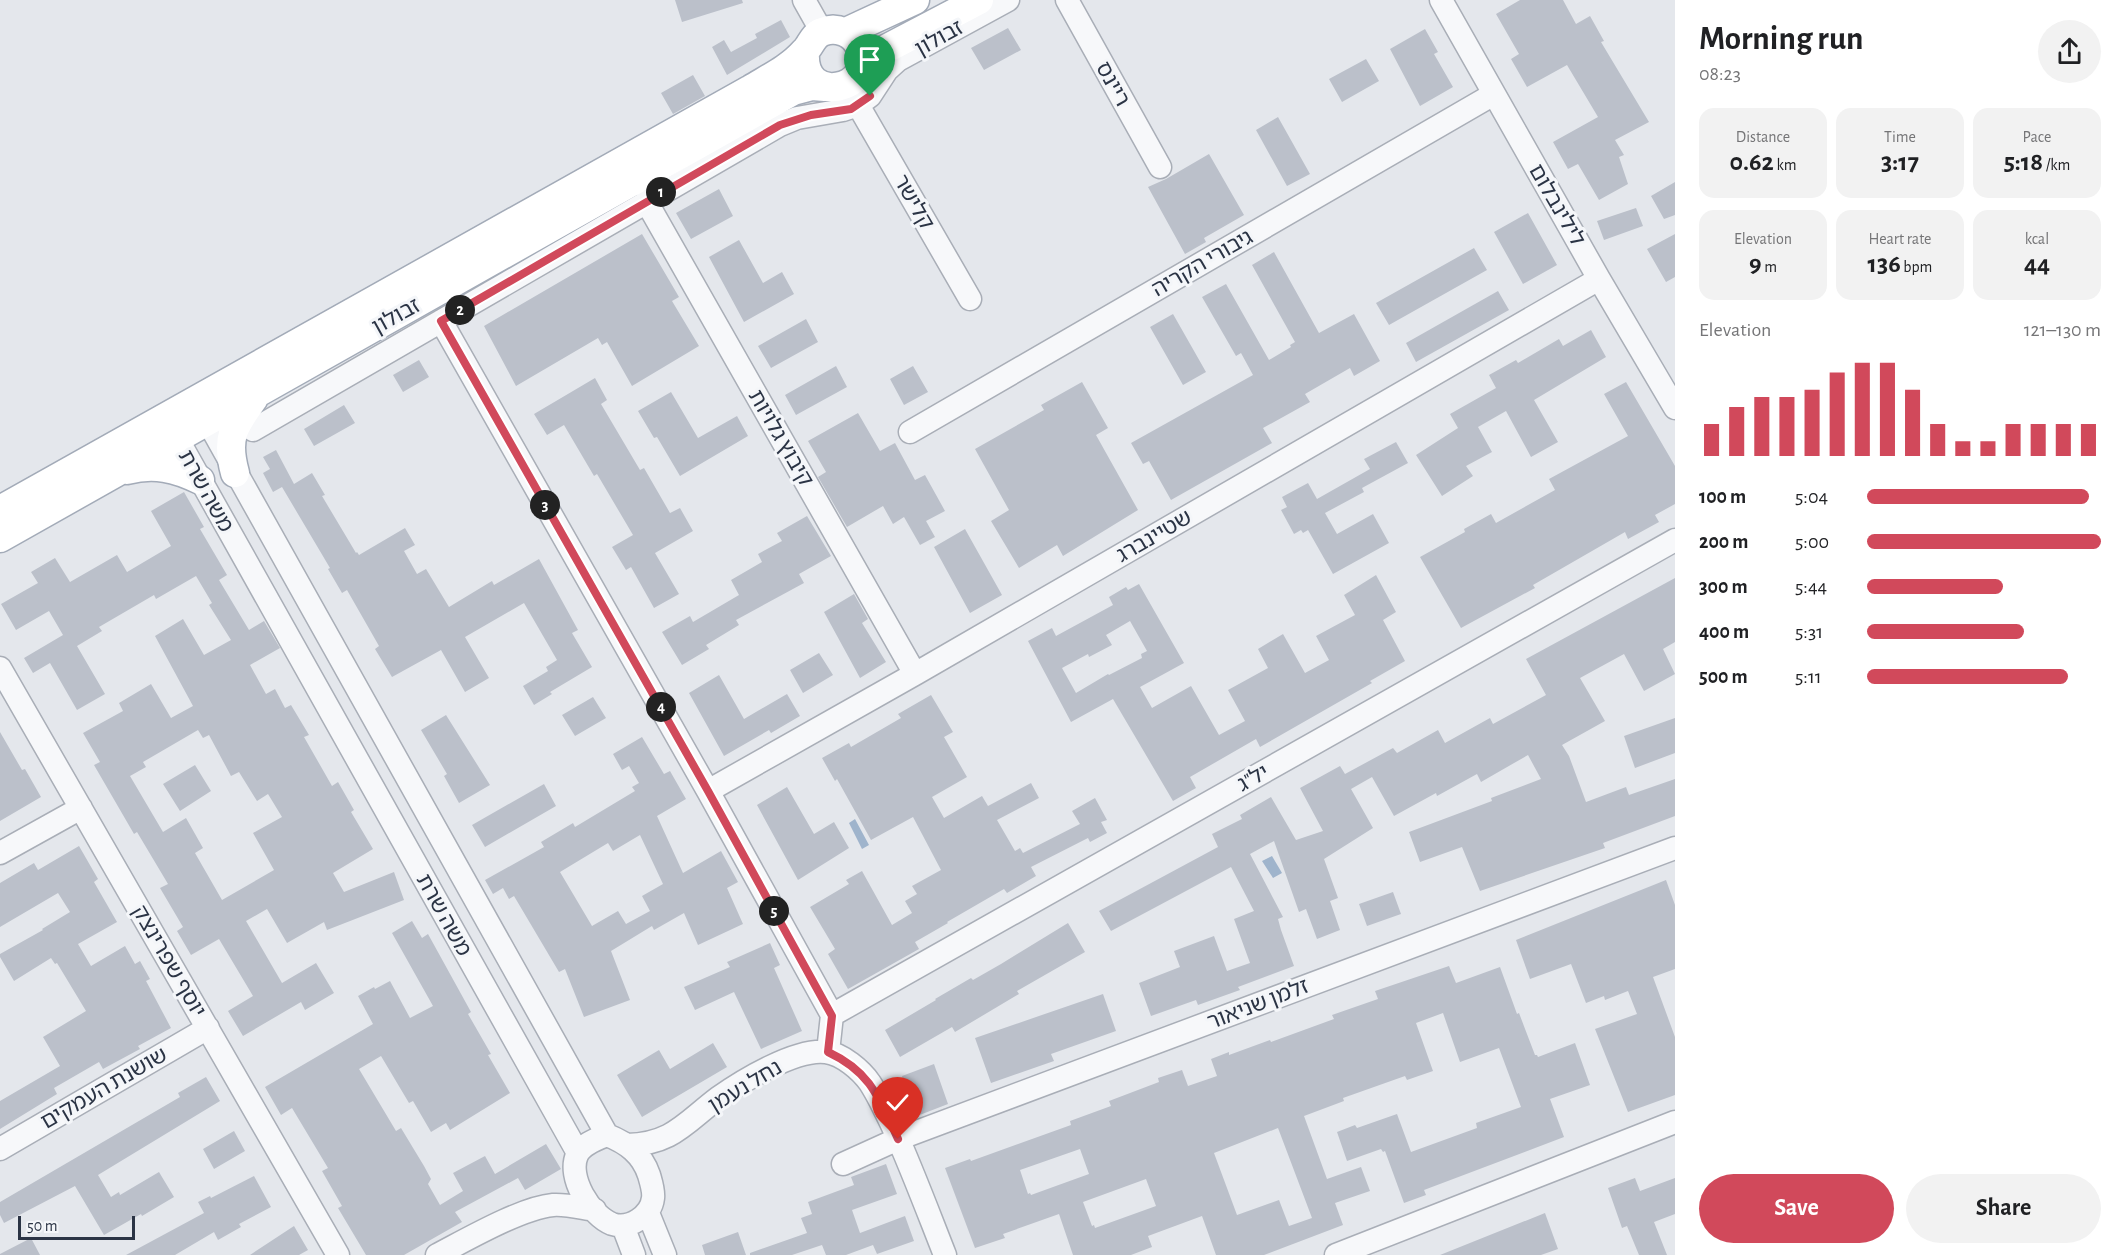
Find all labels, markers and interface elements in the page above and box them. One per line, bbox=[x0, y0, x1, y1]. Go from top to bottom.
street label: זבולון bbox=[911, 16, 967, 60]
button: share bbox=[2038, 20, 2101, 83]
text: Morning run bbox=[1699, 23, 1863, 56]
pin bbox=[844, 34, 895, 96]
icon: arrive bbox=[853, 43, 886, 76]
street label: ריינס bbox=[1092, 58, 1134, 110]
text: 08:23 bbox=[1699, 64, 1741, 84]
text: Distance bbox=[1736, 129, 1790, 145]
text: Time bbox=[1884, 129, 1916, 145]
text: Pace bbox=[2023, 129, 2051, 145]
text: 0.62 bbox=[1729, 149, 1774, 175]
text: 3:17 bbox=[1881, 149, 1919, 175]
text: 5:18 bbox=[2004, 149, 2043, 175]
text: km bbox=[1774, 157, 1797, 173]
text: /km bbox=[2043, 157, 2070, 173]
street label: לילינבלום bbox=[1525, 161, 1589, 249]
street label: קלישר bbox=[890, 171, 938, 233]
pin: 1 bbox=[646, 177, 676, 207]
text: 1 bbox=[658, 184, 664, 200]
street label: גיבורי הקריה bbox=[1148, 225, 1256, 301]
text: Elevation bbox=[1734, 231, 1792, 247]
text: Heart rate bbox=[1869, 231, 1931, 247]
text: kcal bbox=[2025, 231, 2049, 247]
text: 9 bbox=[1749, 251, 1762, 277]
text: 136 bbox=[1868, 251, 1901, 277]
text: 44 bbox=[2024, 251, 2050, 277]
text: m bbox=[1762, 259, 1777, 275]
text: bpm bbox=[1901, 259, 1932, 275]
street label: זבולון bbox=[368, 294, 424, 338]
pin: 2 bbox=[445, 295, 475, 325]
text: 2 bbox=[456, 302, 464, 318]
text: Elevation bbox=[1699, 320, 1771, 340]
text: 121–130 m bbox=[2024, 320, 2101, 340]
street label: קיבוץ גלויות bbox=[745, 386, 818, 490]
street label: משה שרת bbox=[175, 446, 237, 536]
text: 100 m bbox=[1699, 487, 1746, 507]
text: 5:04 bbox=[1795, 487, 1828, 507]
pin: 3 bbox=[530, 490, 560, 520]
text: 3 bbox=[542, 497, 548, 513]
street label: שטיינברג bbox=[1113, 506, 1195, 566]
text: 200 m bbox=[1699, 532, 1748, 552]
text: 5:00 bbox=[1795, 532, 1829, 552]
text: 300 m bbox=[1699, 577, 1748, 597]
text: 5:44 bbox=[1795, 577, 1827, 597]
text: 400 m bbox=[1699, 622, 1749, 642]
text: 5:31 bbox=[1795, 622, 1823, 642]
text: 500 m bbox=[1699, 667, 1748, 687]
text: 5:11 bbox=[1795, 667, 1822, 687]
pin: 4 bbox=[646, 692, 676, 722]
text: 4 bbox=[657, 699, 665, 715]
street label: יל"ג bbox=[1234, 761, 1272, 795]
street label: משה שרת bbox=[413, 870, 475, 960]
pin: 5 bbox=[759, 896, 789, 926]
street label: יוסף שפרינצק bbox=[128, 901, 210, 1021]
text: 5 bbox=[771, 903, 777, 919]
street label: זלמן שניאור bbox=[1204, 975, 1312, 1033]
street label: שושנת העמקים bbox=[37, 1043, 171, 1133]
street label: נחל נעמן bbox=[705, 1056, 785, 1116]
pin bbox=[872, 1077, 923, 1139]
icon: check bbox=[881, 1086, 914, 1119]
button: Save bbox=[1699, 1174, 1894, 1243]
button: Share bbox=[1906, 1174, 2101, 1243]
scale bar bbox=[18, 1213, 135, 1240]
text: 50 m bbox=[27, 1218, 58, 1234]

